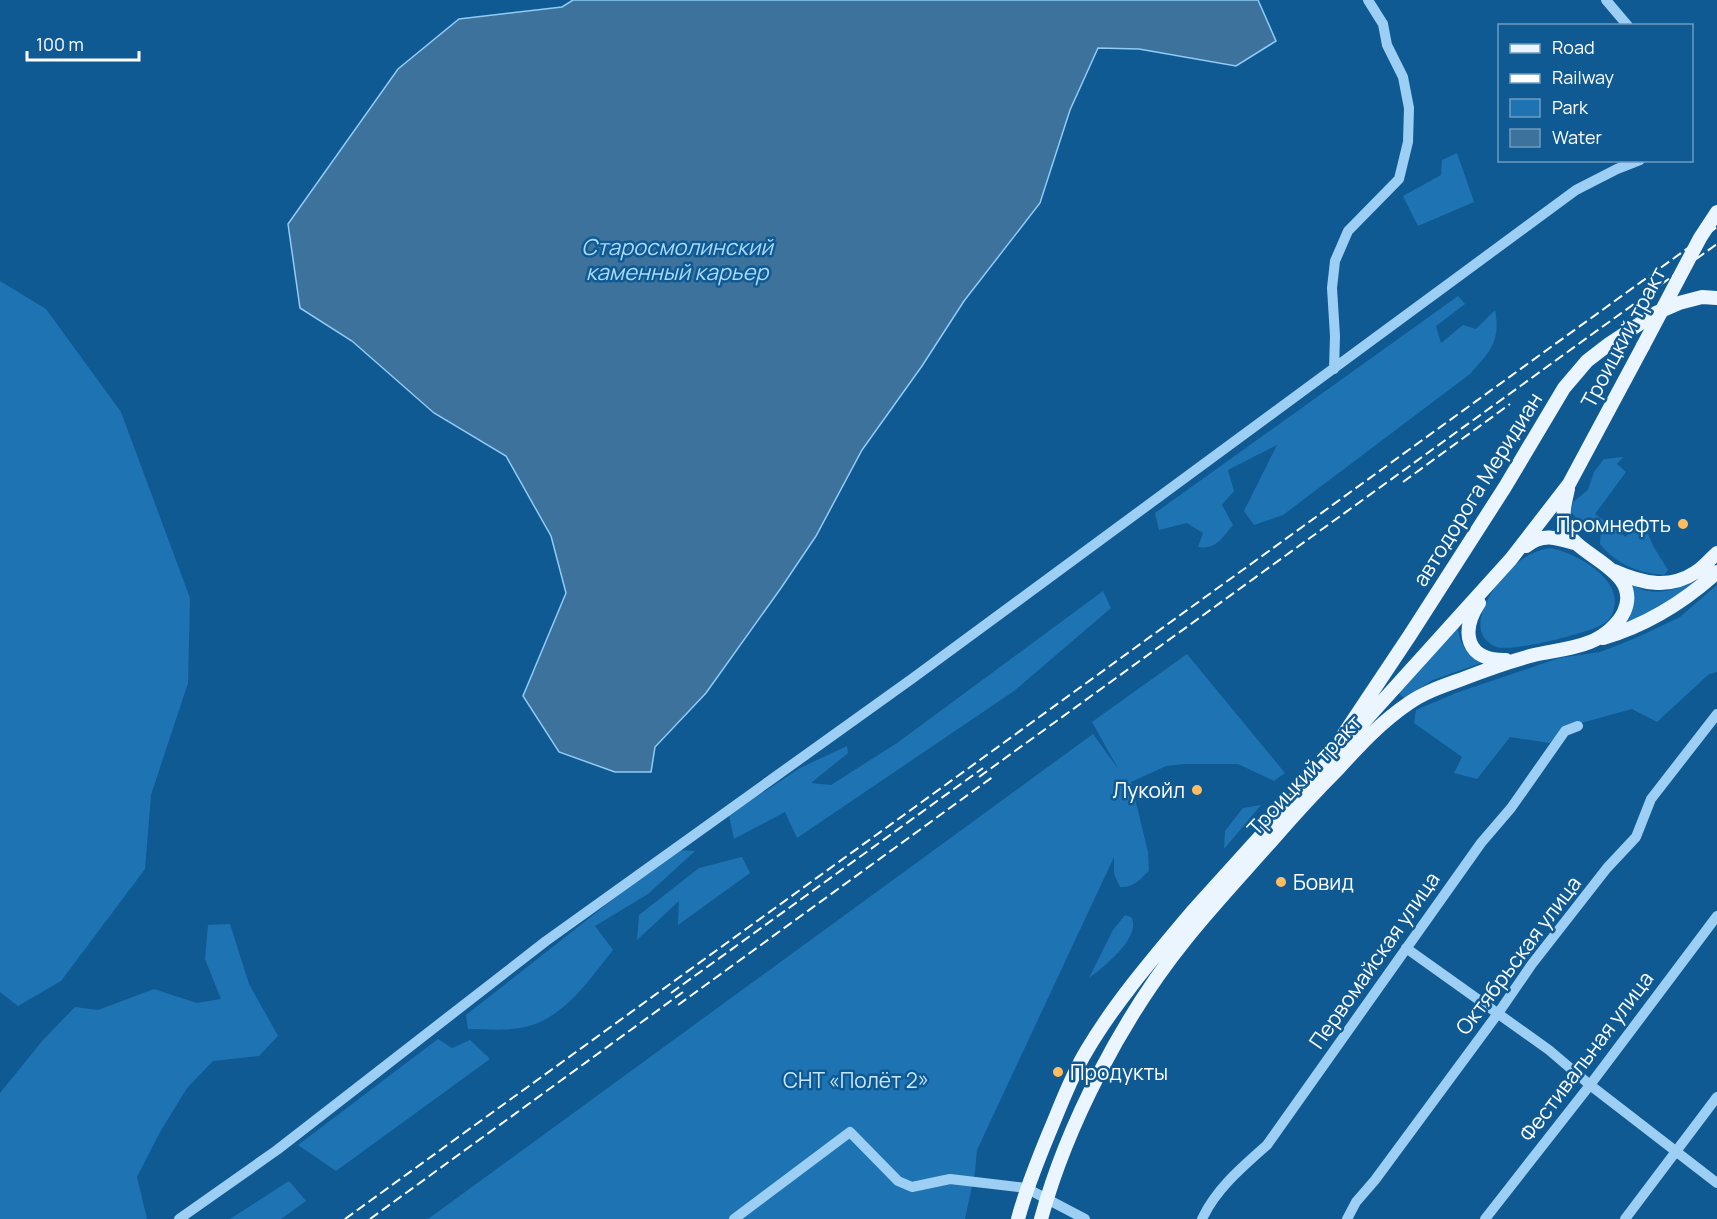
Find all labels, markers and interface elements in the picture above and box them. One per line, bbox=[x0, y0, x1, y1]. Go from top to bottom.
scale bar bbox=[27, 24, 140, 62]
legend bbox=[1498, 24, 1693, 162]
text: 100 m bbox=[36, 32, 84, 56]
text: Road bbox=[1552, 35, 1595, 59]
text: Railway bbox=[1552, 65, 1614, 89]
text: Park bbox=[1552, 95, 1589, 119]
text: Water bbox=[1552, 125, 1602, 149]
water label: Старосмолинский каменный карьер bbox=[581, 232, 774, 287]
street label: Троицкий тракт bbox=[1574, 261, 1672, 412]
street label: автодорога Меридиан bbox=[1406, 387, 1548, 591]
place label: Промнефть bbox=[1556, 510, 1671, 538]
marker: Промнефть bbox=[1676, 517, 1690, 531]
street label: Троицкий тракт bbox=[1241, 708, 1368, 841]
place label: Лукойл bbox=[1113, 776, 1185, 804]
marker: Лукойл bbox=[1190, 783, 1204, 797]
street label: Первомайская улица bbox=[1302, 866, 1446, 1054]
place label: Бовид bbox=[1293, 868, 1354, 896]
street label: Октябрьская улица bbox=[1449, 870, 1587, 1040]
marker: Бовид bbox=[1274, 875, 1288, 889]
street label: Фестивальная улица bbox=[1513, 965, 1659, 1147]
place label: Продукты bbox=[1070, 1058, 1168, 1086]
marker: Продукты bbox=[1051, 1065, 1065, 1079]
park label: СНТ «Полёт 2» bbox=[783, 1066, 929, 1094]

